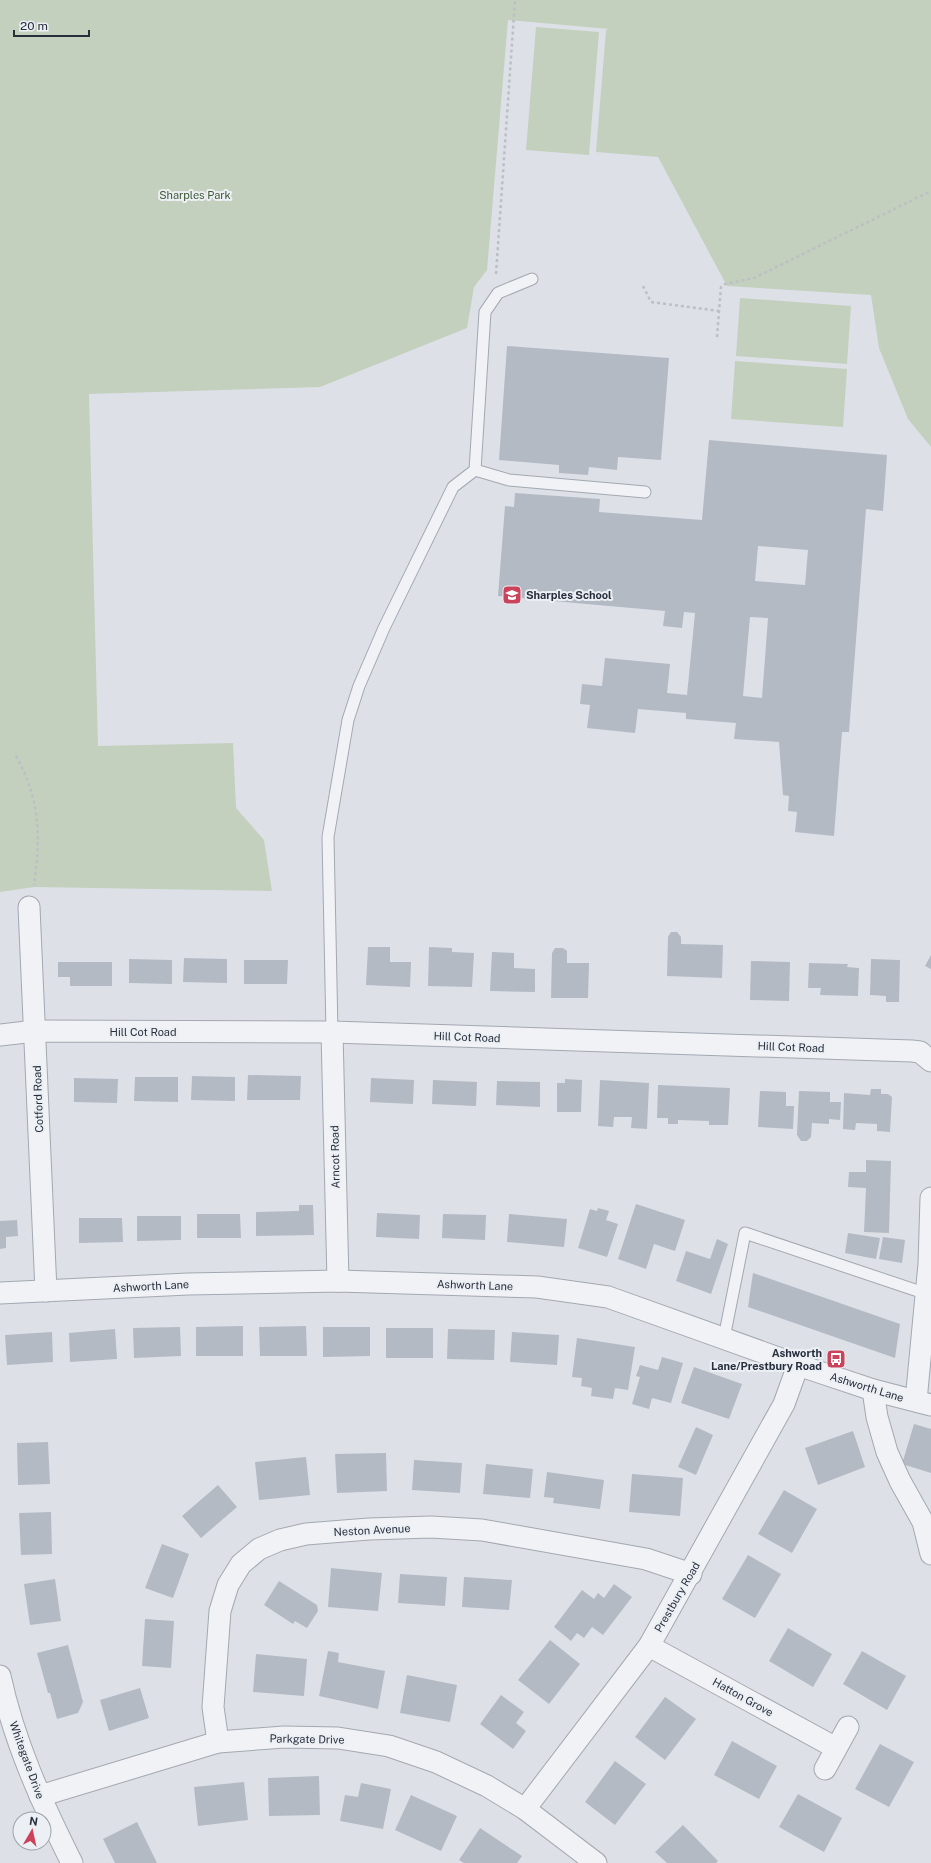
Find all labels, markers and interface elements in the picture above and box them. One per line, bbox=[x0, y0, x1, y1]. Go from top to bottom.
scale bar bbox=[14, 12, 89, 38]
text: 20 m bbox=[20, 19, 48, 33]
park label: Sharples Park bbox=[159, 189, 231, 201]
school or university icon: Sharples School bbox=[501, 584, 523, 606]
place label: Sharples School bbox=[526, 589, 612, 601]
street label: Hill Cot Road bbox=[110, 1026, 176, 1038]
street label: Hill Cot Road bbox=[433, 1030, 501, 1044]
street label: Hill Cot Road bbox=[757, 1040, 825, 1054]
street label: Cotford Road bbox=[31, 1065, 45, 1133]
street label: Arncot Road bbox=[328, 1125, 342, 1189]
street label: Ashworth Lane bbox=[113, 1278, 189, 1294]
street label: Ashworth Lane bbox=[437, 1278, 513, 1292]
place label: Ashworth Lane/Prestbury Road bbox=[711, 1347, 822, 1372]
bus stop icon: Ashworth Lane/Prestbury Road bbox=[825, 1348, 847, 1370]
street label: Ashworth Lane bbox=[829, 1370, 905, 1404]
street label: Neston Avenue bbox=[333, 1522, 411, 1538]
street label: Prestbury Road bbox=[652, 1560, 702, 1634]
street label: Hatton Grove bbox=[711, 1675, 775, 1719]
street label: Whitegate Drive bbox=[7, 1720, 47, 1800]
street label: Parkgate Drive bbox=[269, 1732, 345, 1746]
north arrow bbox=[12, 1811, 52, 1851]
text: N bbox=[28, 1815, 39, 1828]

